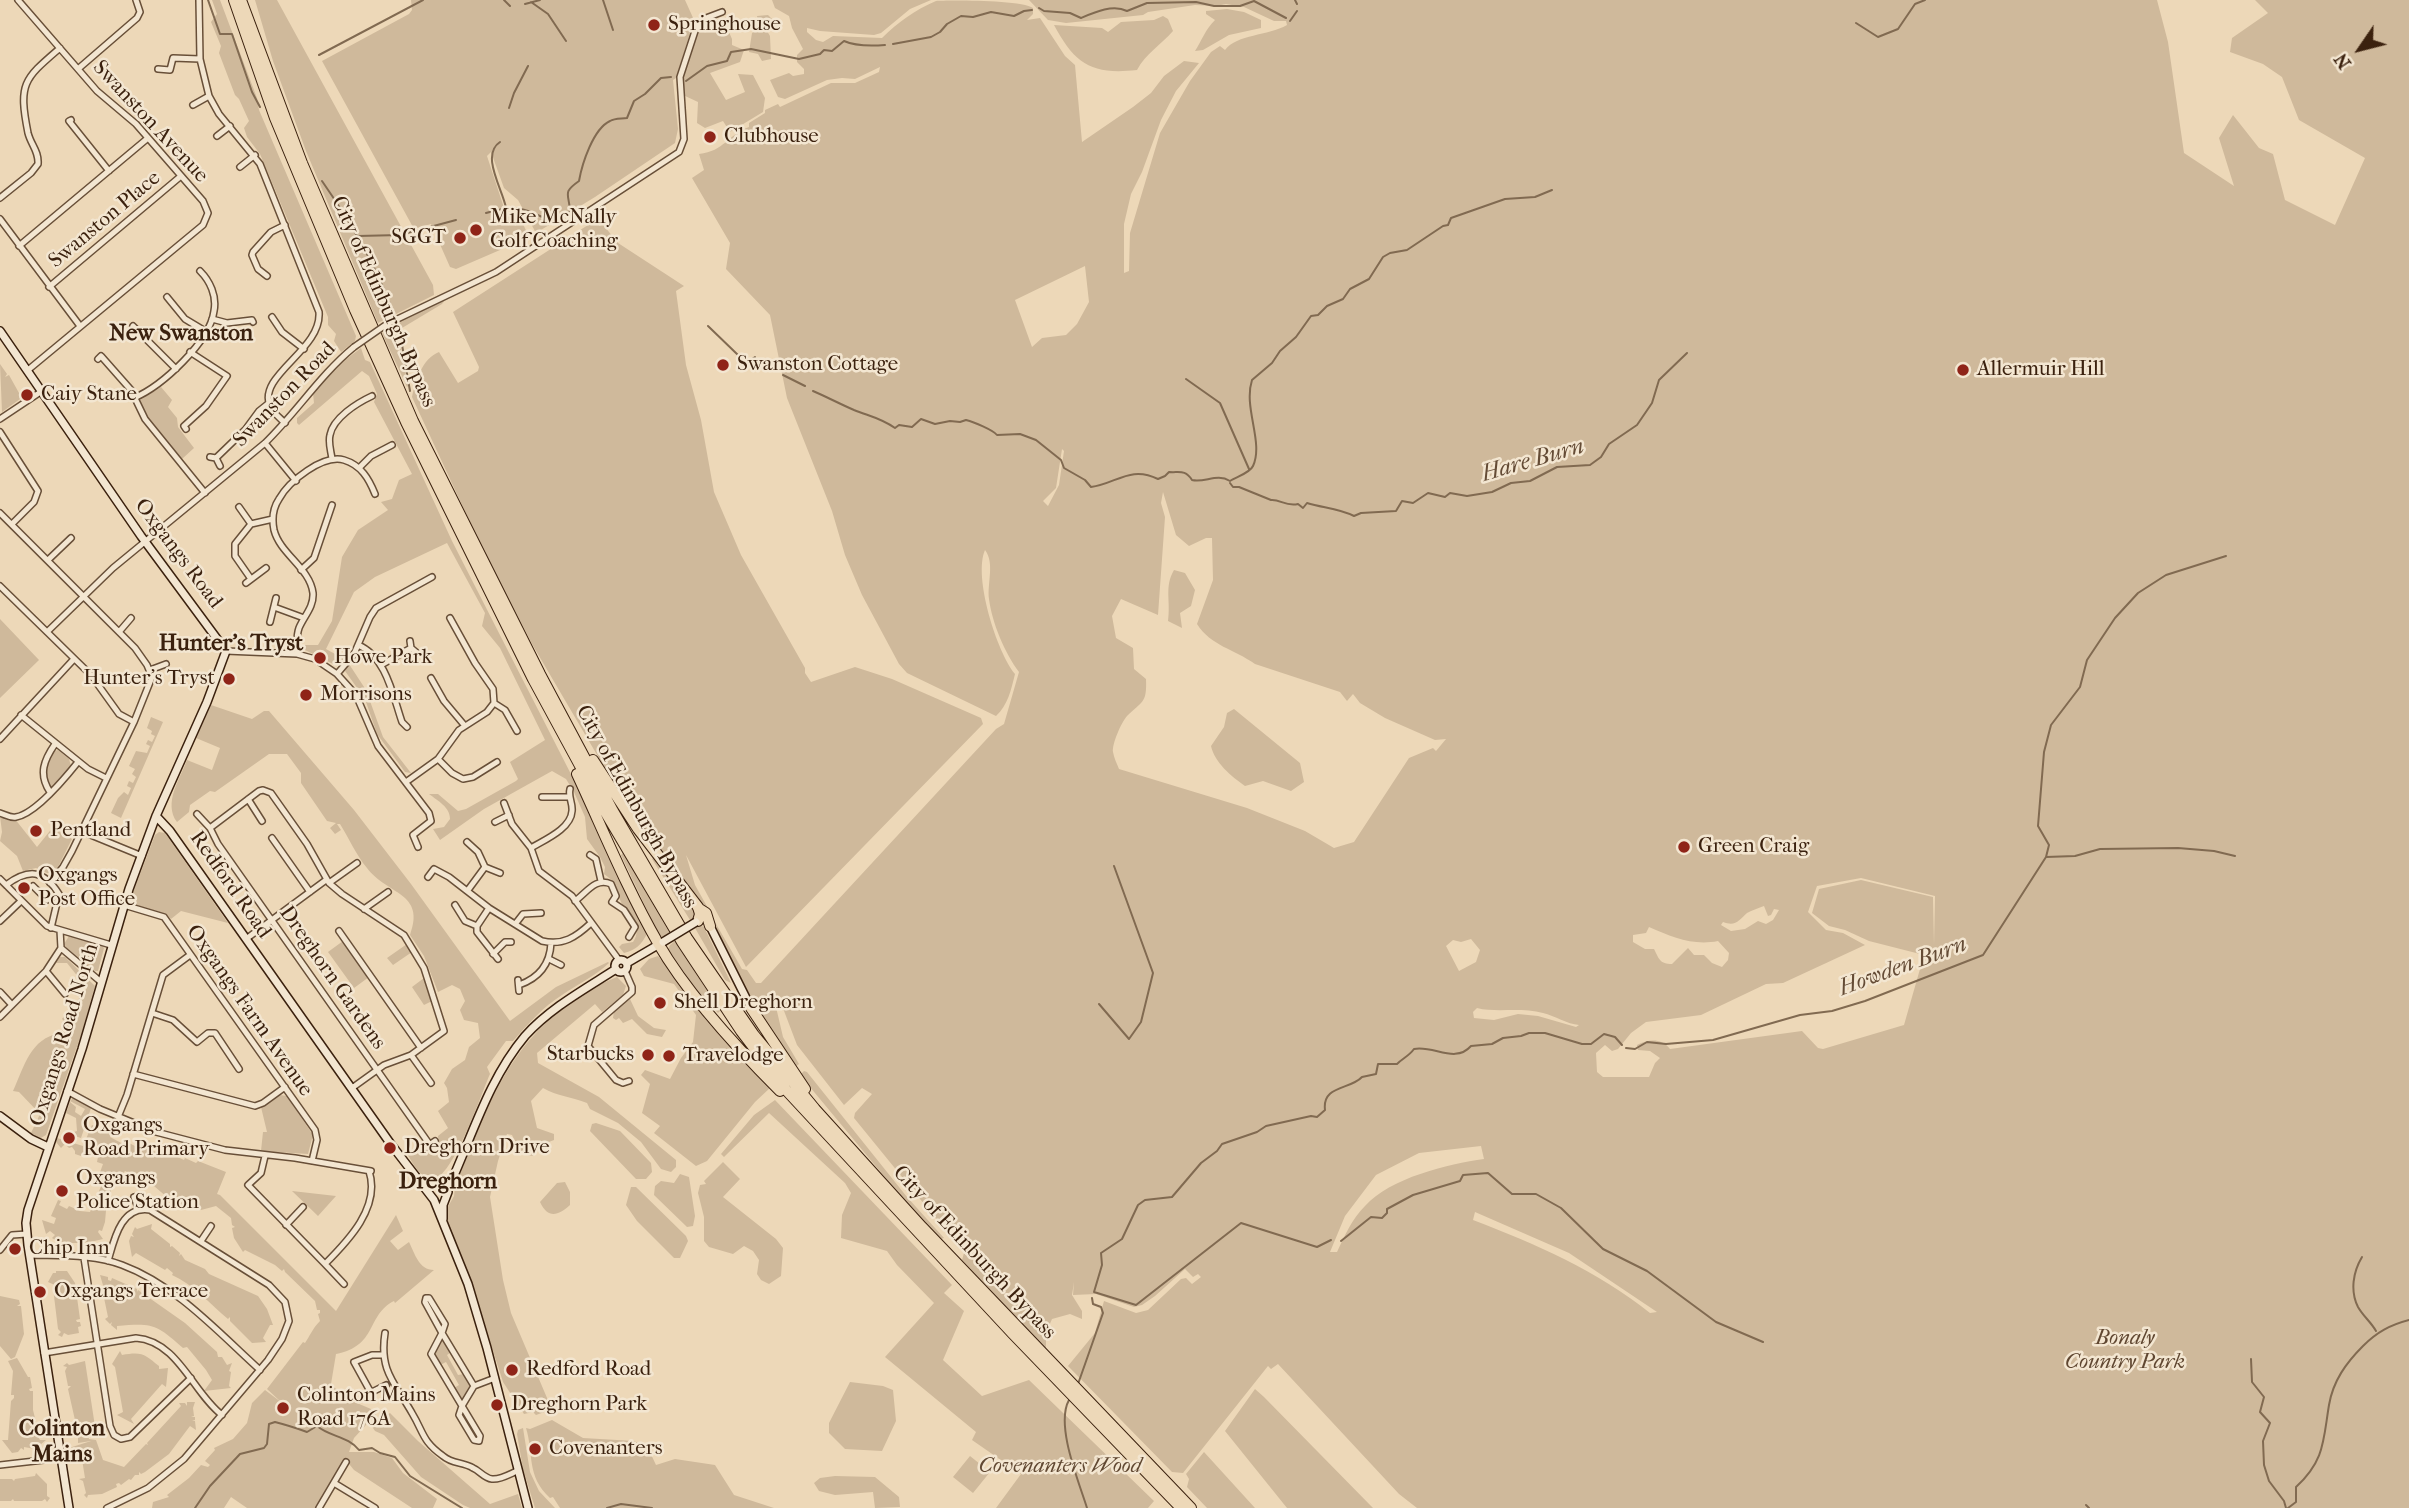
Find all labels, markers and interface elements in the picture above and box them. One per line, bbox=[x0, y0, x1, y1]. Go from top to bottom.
place label: Springhouse bbox=[668, 12, 781, 38]
north arrow bbox=[2325, 14, 2395, 84]
marker: Springhouse bbox=[646, 17, 662, 33]
text: N bbox=[2330, 49, 2356, 73]
street label: Swanston Avenue bbox=[87, 56, 213, 188]
place label: Clubhouse bbox=[724, 124, 819, 150]
marker: Clubhouse bbox=[702, 129, 718, 145]
street label: Swanston Place bbox=[44, 166, 166, 274]
street label: City of Edinburgh Bypass bbox=[325, 193, 441, 411]
place label: Mike McNally Golf Coaching bbox=[490, 205, 618, 255]
marker: Mike McNally Golf Coaching bbox=[468, 222, 484, 238]
place label: SGGT bbox=[391, 225, 446, 251]
marker: SGGT bbox=[452, 230, 468, 246]
district label: New Swanston bbox=[109, 320, 253, 348]
street label: Swanston Road bbox=[228, 337, 342, 453]
place label: Swanston Cottage bbox=[737, 352, 898, 378]
marker: Swanston Cottage bbox=[715, 357, 731, 373]
place label: Allermuir Hill bbox=[1977, 357, 2105, 383]
marker: Allermuir Hill bbox=[1955, 362, 1971, 378]
place label: Caiy Stane bbox=[41, 382, 137, 408]
marker: Caiy Stane bbox=[19, 387, 35, 403]
water label: Hare Burn bbox=[1479, 433, 1587, 489]
street label: Oxgangs Road bbox=[129, 494, 227, 614]
district label: Hunter's Tryst bbox=[159, 630, 303, 658]
place label: Howe Park bbox=[334, 645, 432, 671]
marker: Howe Park bbox=[312, 650, 328, 666]
place label: Hunter's Tryst bbox=[83, 666, 215, 692]
marker: Hunter's Tryst bbox=[221, 671, 237, 687]
place label: Morrisons bbox=[320, 682, 412, 708]
marker: Morrisons bbox=[298, 687, 314, 703]
street label: City of Edinburgh Bypass bbox=[570, 701, 702, 913]
place label: Pentland bbox=[50, 818, 131, 844]
marker: Pentland bbox=[28, 823, 44, 839]
street label: Redford Road bbox=[184, 826, 276, 944]
place label: Green Craig bbox=[1698, 834, 1809, 860]
marker: Green Craig bbox=[1676, 839, 1692, 855]
place label: Oxgangs Post Office bbox=[38, 863, 135, 913]
marker: Oxgangs Post Office bbox=[16, 880, 32, 896]
street label: Dreghorn Gardens bbox=[273, 901, 391, 1055]
street label: Oxgangs Farm Avenue bbox=[180, 920, 318, 1102]
water label: Howden Burn bbox=[1835, 931, 1971, 1003]
street label: Oxgangs Road North bbox=[25, 941, 105, 1129]
place label: Shell Dreghorn bbox=[674, 990, 813, 1016]
marker: Shell Dreghorn bbox=[652, 995, 668, 1011]
place label: Starbucks bbox=[547, 1042, 634, 1068]
place label: Travelodge bbox=[683, 1043, 784, 1069]
marker: Starbucks bbox=[640, 1047, 656, 1063]
marker: Travelodge bbox=[661, 1048, 677, 1064]
place label: Oxgangs Road Primary bbox=[83, 1113, 209, 1163]
marker: Oxgangs Road Primary bbox=[61, 1130, 77, 1146]
place label: Dreghorn Drive bbox=[404, 1135, 550, 1161]
marker: Dreghorn Drive bbox=[382, 1140, 398, 1156]
street label: City of Edinburgh Bypass bbox=[887, 1161, 1061, 1345]
place label: Oxgangs Police Station bbox=[76, 1166, 199, 1216]
district label: Dreghorn bbox=[399, 1168, 497, 1196]
marker: Oxgangs Police Station bbox=[54, 1183, 70, 1199]
place label: Chip Inn bbox=[29, 1236, 110, 1262]
marker: Chip Inn bbox=[7, 1241, 23, 1257]
place label: Oxgangs Terrace bbox=[54, 1279, 208, 1305]
marker: Oxgangs Terrace bbox=[32, 1284, 48, 1300]
park label: Bonaly Country Park bbox=[2065, 1326, 2185, 1376]
place label: Redford Road bbox=[526, 1357, 651, 1383]
marker: Redford Road bbox=[504, 1362, 520, 1378]
place label: Colinton Mains Road 176A bbox=[297, 1383, 435, 1433]
place label: Dreghorn Park bbox=[511, 1392, 647, 1418]
marker: Dreghorn Park bbox=[489, 1397, 505, 1413]
marker: Colinton Mains Road 176A bbox=[275, 1400, 291, 1416]
district label: Colinton Mains bbox=[19, 1415, 105, 1469]
place label: Covenanters bbox=[549, 1436, 662, 1462]
marker: Covenanters bbox=[527, 1441, 543, 1457]
park label: Covenanters Wood bbox=[979, 1454, 1141, 1480]

